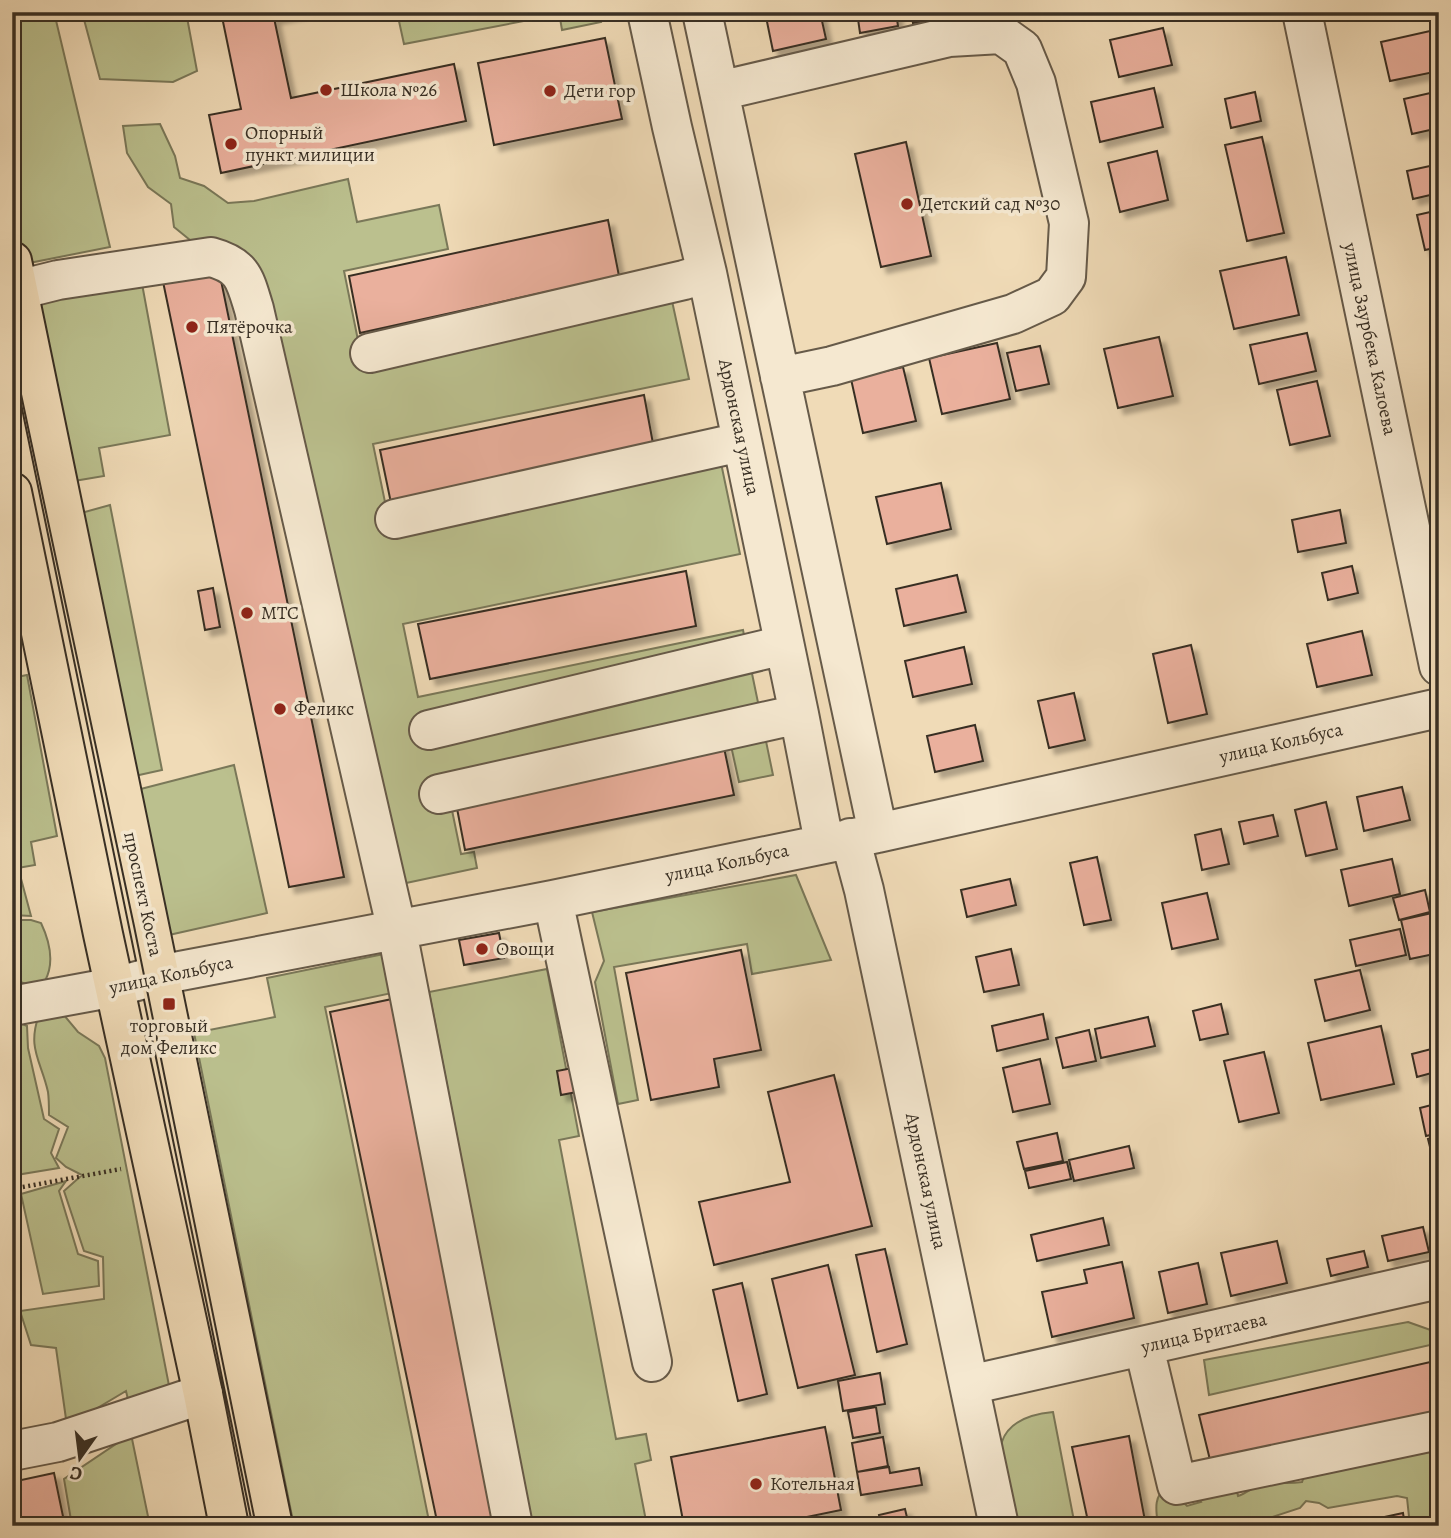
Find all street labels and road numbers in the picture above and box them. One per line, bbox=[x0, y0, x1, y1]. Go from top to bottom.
street label: улица Заурбека Калоева bbox=[1337, 239, 1403, 438]
street label: Ардонская улица bbox=[712, 356, 766, 498]
street label: улица Кольбуса bbox=[1216, 716, 1346, 770]
street label: проспект Коста bbox=[117, 829, 169, 959]
street label: улица Кольбуса bbox=[662, 837, 792, 889]
street label: улица Кольбуса bbox=[106, 949, 236, 1001]
street label: Ардонская улица bbox=[899, 1110, 953, 1252]
street label: улица Бритаева bbox=[1138, 1306, 1270, 1360]

